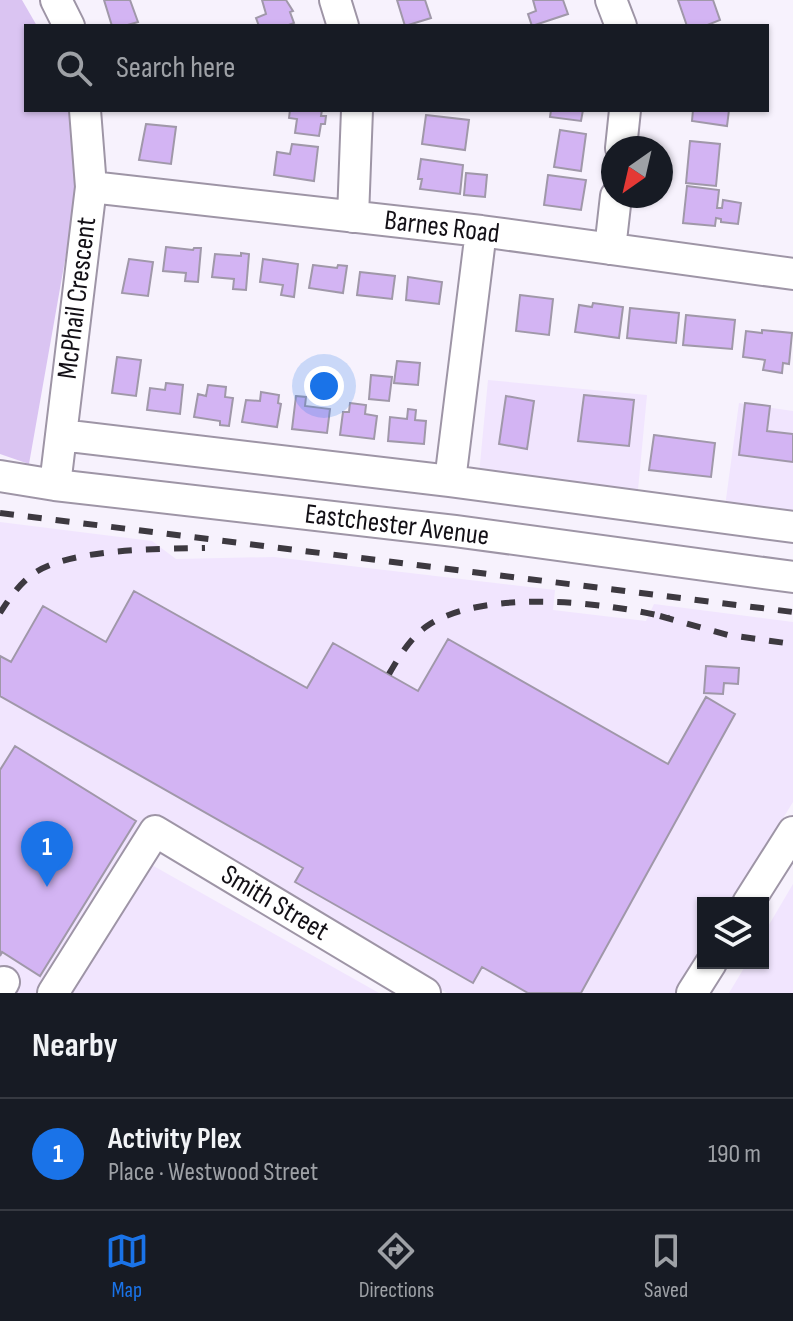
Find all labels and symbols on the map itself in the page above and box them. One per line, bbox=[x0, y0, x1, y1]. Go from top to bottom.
north arrow bbox=[601, 136, 673, 208]
street label: Barnes Road bbox=[383, 204, 501, 250]
street label: McPhail Crescent bbox=[51, 215, 103, 381]
your location bbox=[304, 366, 344, 406]
street label: Eastchester Avenue bbox=[303, 497, 491, 553]
pin: 1 bbox=[21, 821, 73, 887]
street label: Smith Street bbox=[215, 858, 335, 948]

